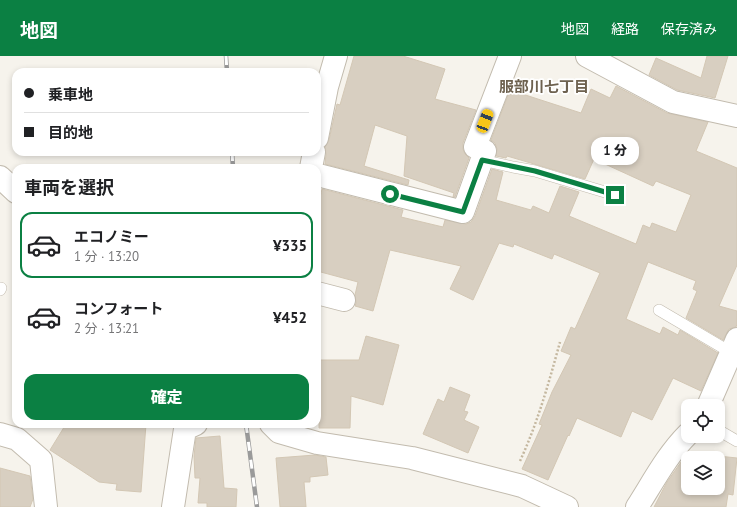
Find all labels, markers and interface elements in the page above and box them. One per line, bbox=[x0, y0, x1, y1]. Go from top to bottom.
text: 地図 bbox=[20, 18, 58, 42]
text: 地図 bbox=[561, 20, 589, 38]
text: 経路 bbox=[611, 20, 639, 38]
text: 保存済み bbox=[661, 20, 717, 38]
district label: 服部川七丁目 bbox=[499, 77, 589, 96]
text: 乗車地 bbox=[48, 85, 93, 104]
car bbox=[475, 108, 495, 134]
text: 目的地 bbox=[48, 123, 93, 142]
callout: 1 分 bbox=[591, 137, 639, 165]
text: 1 分 bbox=[603, 142, 627, 159]
text: 車両を選択 bbox=[24, 176, 114, 199]
route start bbox=[381, 185, 399, 203]
route end bbox=[606, 186, 624, 204]
icon: car bbox=[26, 227, 62, 263]
text: エコノミー bbox=[74, 227, 149, 246]
text: ¥335 bbox=[273, 236, 307, 255]
text: 1 分 · 13:20 bbox=[74, 248, 139, 265]
icon: car bbox=[26, 299, 62, 335]
text: コンフォート bbox=[74, 299, 164, 318]
text: ¥452 bbox=[273, 308, 307, 327]
text: 2 分 · 13:21 bbox=[74, 320, 139, 337]
button: 確定 bbox=[24, 374, 309, 420]
map controls bbox=[681, 399, 725, 495]
button: locate bbox=[681, 399, 725, 443]
button: layers bbox=[681, 451, 725, 495]

